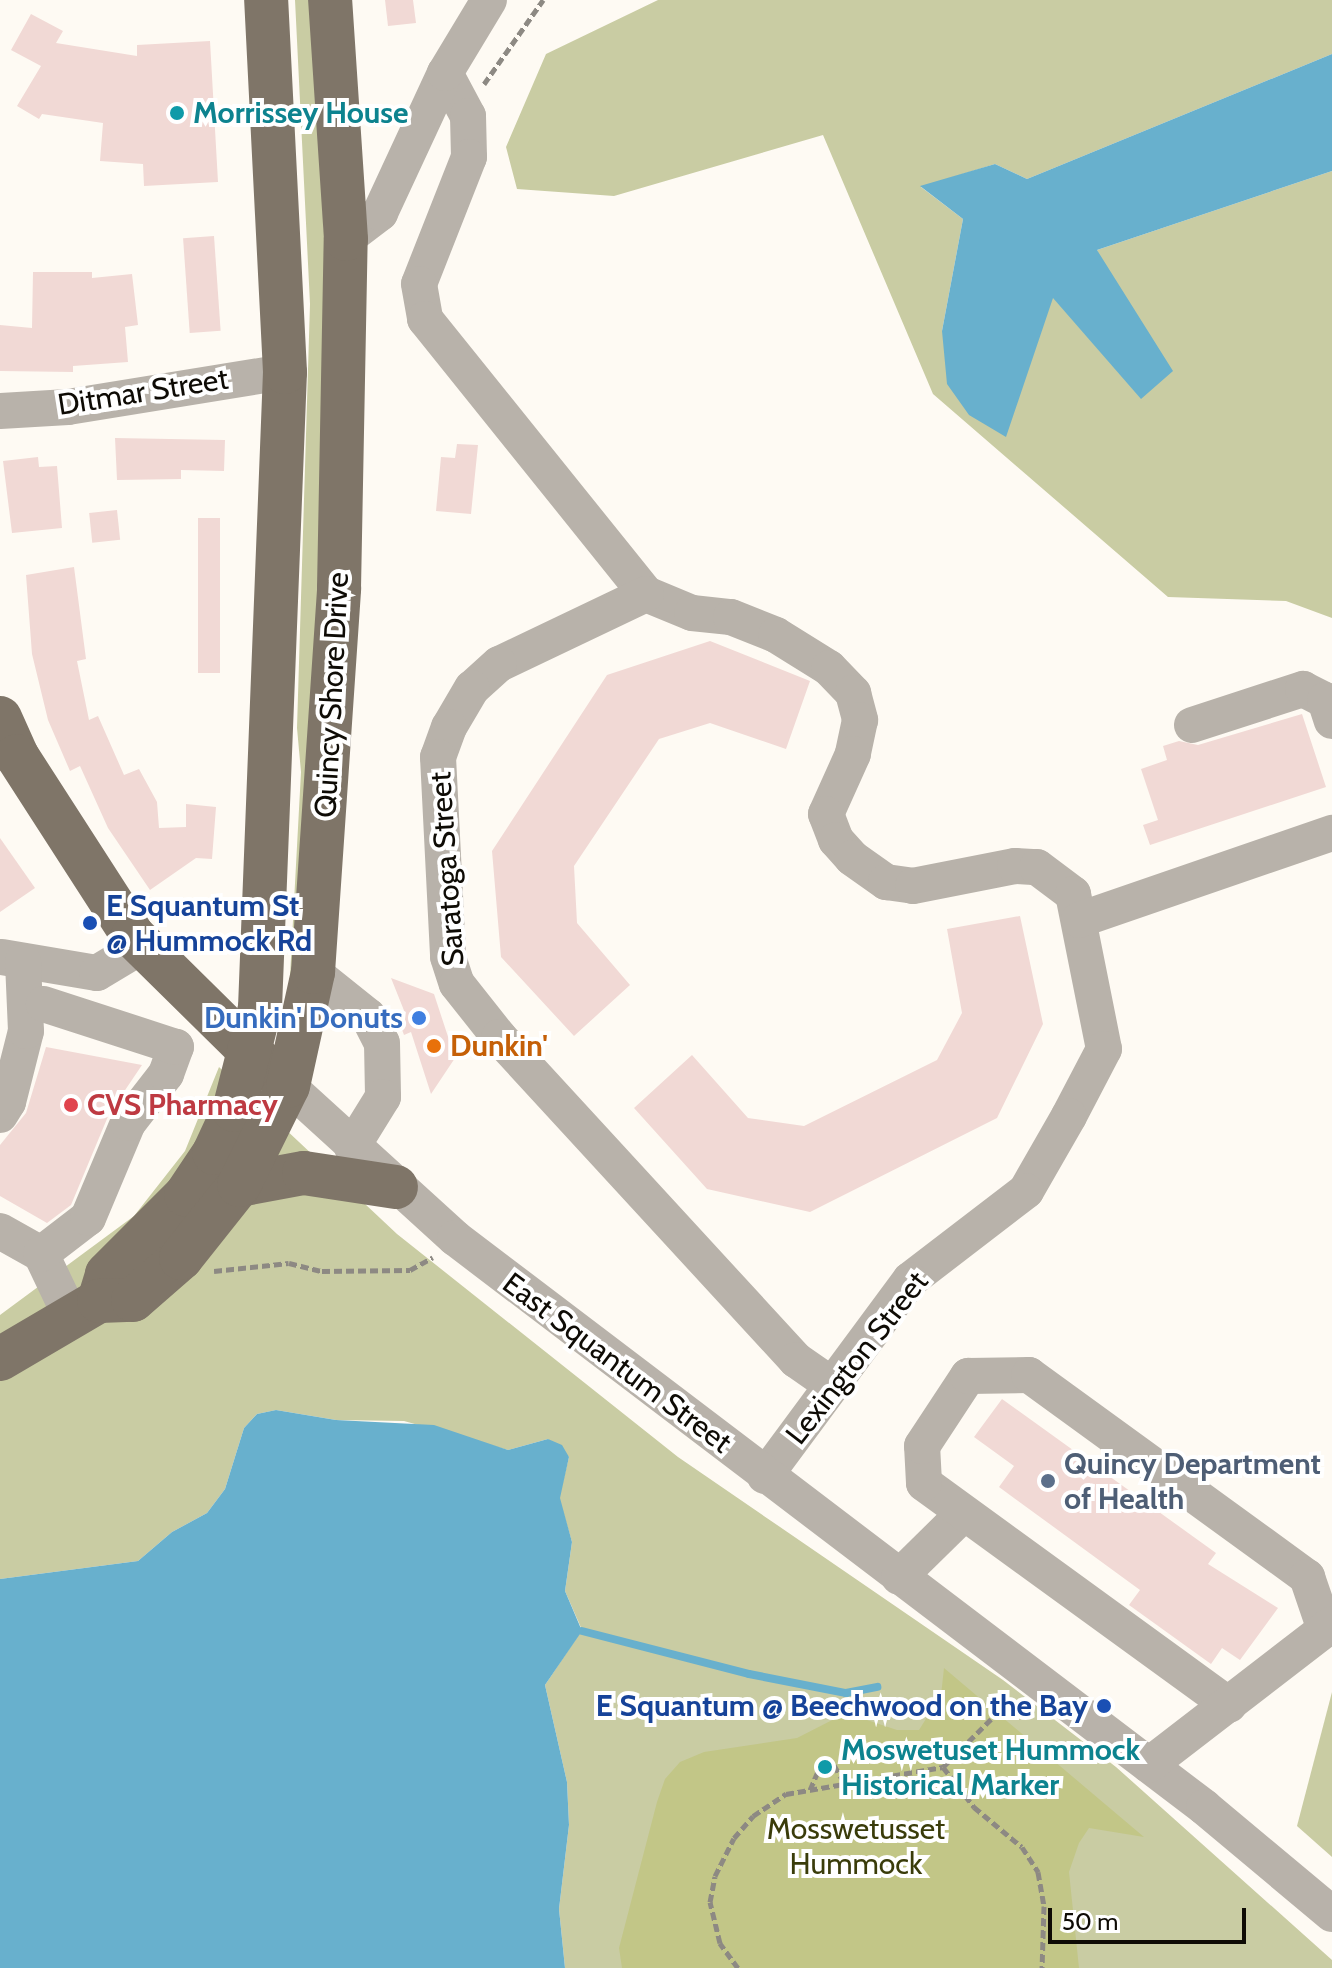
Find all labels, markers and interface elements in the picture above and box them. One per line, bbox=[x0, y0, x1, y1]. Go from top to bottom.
place label: Morrissey House bbox=[193, 95, 408, 131]
marker: Morrissey House bbox=[168, 104, 186, 122]
street label: Ditmar Street bbox=[55, 361, 231, 423]
street label: Quincy Shore Drive bbox=[308, 571, 356, 819]
street label: Saratoga Street bbox=[422, 770, 472, 968]
place label: E Squantum St @ Hummock Rd bbox=[106, 888, 312, 958]
marker: E Squantum St @ Hummock Rd bbox=[81, 914, 99, 932]
place label: Dunkin' Donuts bbox=[204, 1000, 403, 1036]
marker: Dunkin' Donuts bbox=[410, 1009, 428, 1027]
place label: Dunkin' bbox=[450, 1028, 548, 1064]
marker: Dunkin' bbox=[425, 1037, 443, 1055]
place label: CVS Pharmacy bbox=[87, 1087, 278, 1123]
marker: CVS Pharmacy bbox=[62, 1096, 80, 1114]
street label: Lexington Street bbox=[778, 1264, 936, 1452]
street label: East Squantum Street bbox=[495, 1265, 739, 1461]
place label: Quincy Department of Health bbox=[1064, 1446, 1321, 1516]
marker: Quincy Department of Health bbox=[1039, 1472, 1057, 1490]
place label: E Squantum @ Beechwood on the Bay bbox=[596, 1688, 1088, 1724]
marker: E Squantum @ Beechwood on the Bay bbox=[1095, 1697, 1113, 1715]
place label: Moswetuset Hummock Historical Marker bbox=[841, 1732, 1140, 1802]
marker: Moswetuset Hummock Historical Marker bbox=[816, 1758, 834, 1776]
park label: Mosswetusset Hummock bbox=[767, 1811, 945, 1882]
scale bar bbox=[1052, 1892, 1250, 1942]
text: 50 m bbox=[1062, 1907, 1118, 1936]

